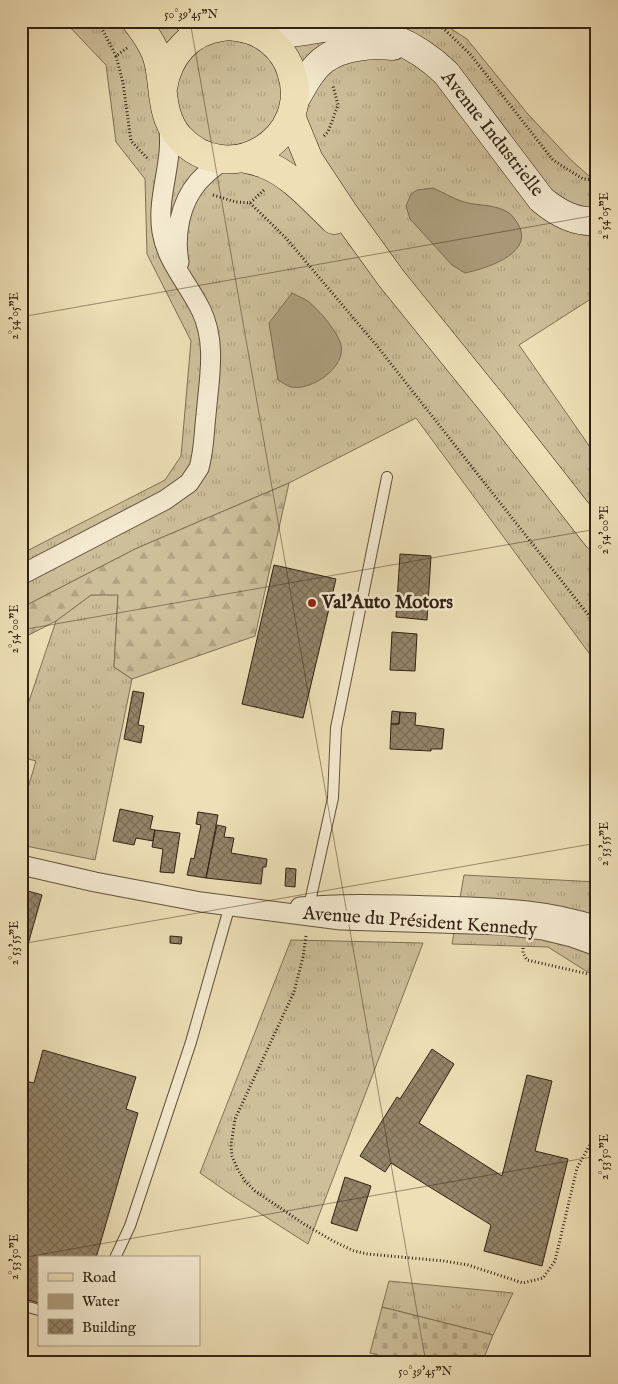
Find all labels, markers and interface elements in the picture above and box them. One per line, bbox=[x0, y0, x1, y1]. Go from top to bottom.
text: 50°39'45"N bbox=[164, 7, 218, 22]
street label: Avenue Industrielle bbox=[435, 65, 549, 202]
text: 2°54'05"E bbox=[597, 192, 612, 240]
text: 2°54'05"E bbox=[7, 292, 22, 340]
text: 2°54'00"E bbox=[597, 506, 612, 554]
place label: Val'Auto Motors bbox=[321, 591, 453, 615]
marker: Val'Auto Motors bbox=[306, 597, 318, 609]
text: 2°54'00"E bbox=[7, 605, 22, 653]
text: 2°53'55"E bbox=[597, 822, 612, 866]
street label: Avenue du Président Kennedy bbox=[301, 902, 539, 942]
text: 2°53'55"E bbox=[7, 921, 22, 965]
text: 2°53'50"E bbox=[597, 1134, 612, 1180]
text: 2°53'50"E bbox=[7, 1234, 22, 1280]
legend bbox=[38, 1256, 200, 1346]
text: Road bbox=[82, 1268, 117, 1287]
text: Water bbox=[82, 1292, 120, 1311]
text: Building bbox=[82, 1318, 137, 1337]
text: 50°39'45"N bbox=[398, 1364, 452, 1379]

